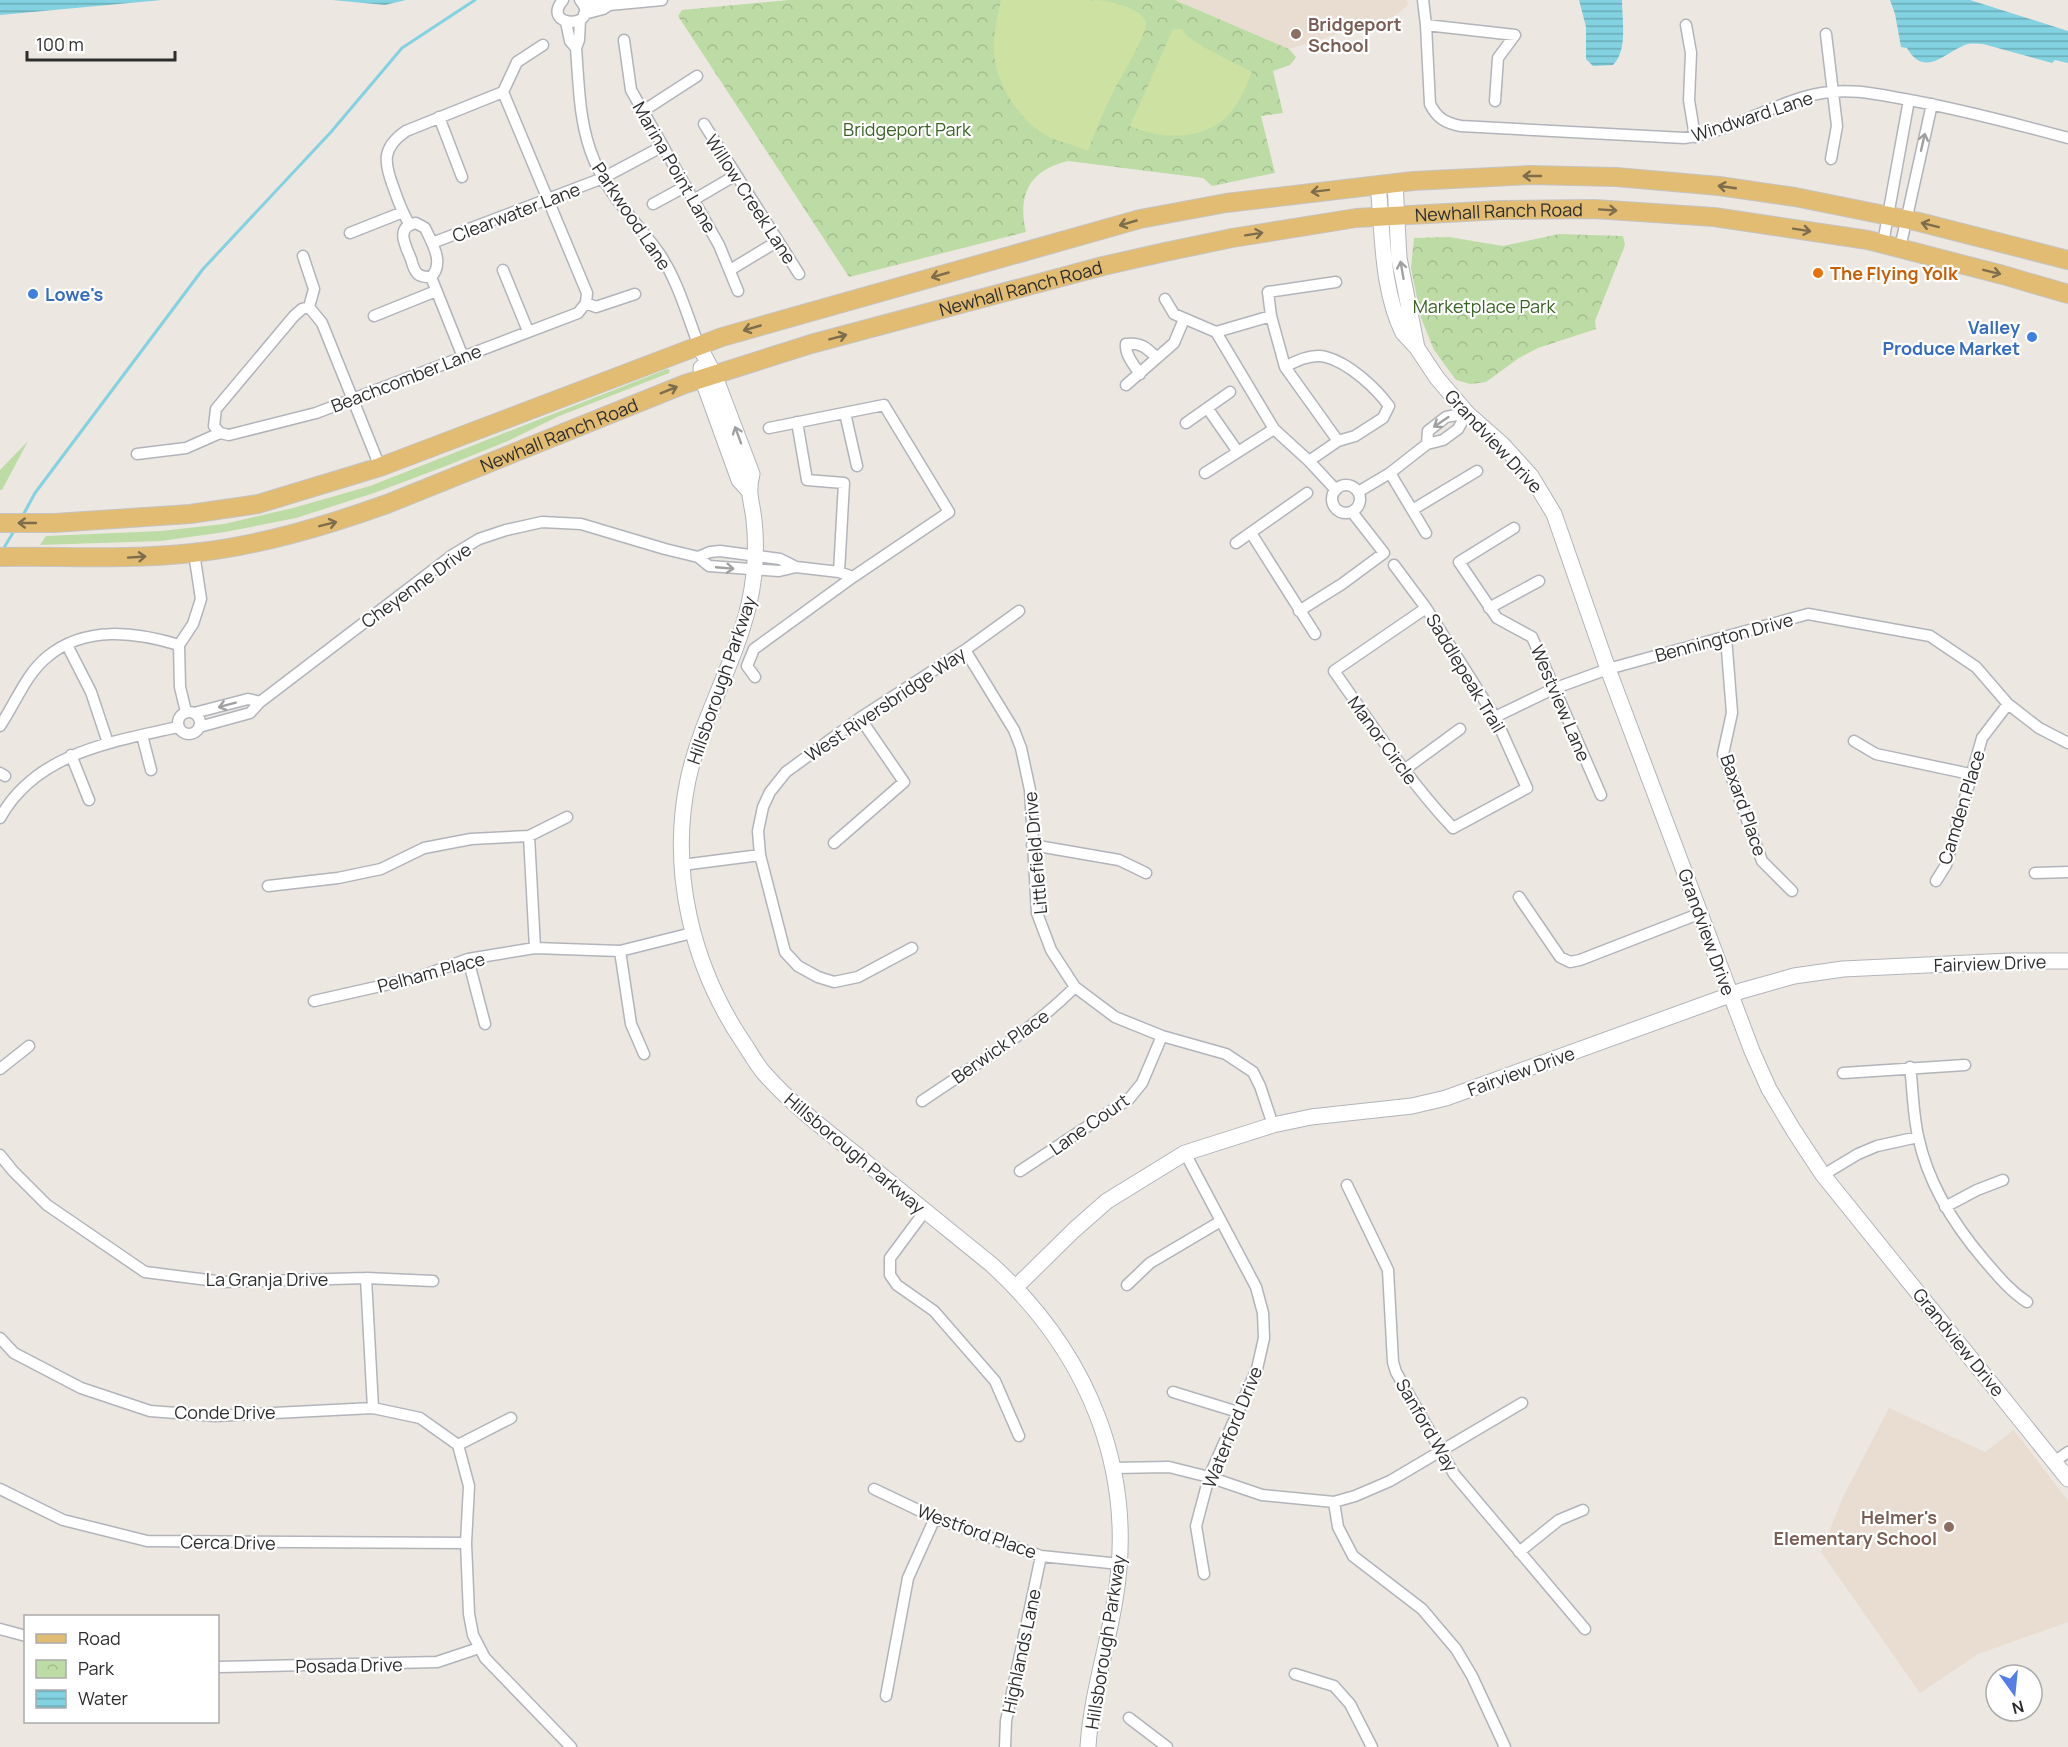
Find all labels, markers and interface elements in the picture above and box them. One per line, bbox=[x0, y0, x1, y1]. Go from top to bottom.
place label: Bridgeport School bbox=[1308, 12, 1402, 57]
scale bar bbox=[27, 24, 176, 62]
marker: Bridgeport School bbox=[1289, 27, 1303, 41]
text: 100 m bbox=[36, 32, 84, 56]
street label: Windward Lane bbox=[1688, 85, 1816, 147]
street label: Marina Point Lane bbox=[628, 97, 722, 237]
park label: Bridgeport Park bbox=[843, 117, 972, 141]
street label: Willow Creek Lane bbox=[700, 130, 802, 268]
one-way arrow bbox=[1918, 133, 1930, 152]
street label: Parkwood Lane bbox=[587, 157, 677, 275]
one-way arrow bbox=[1523, 170, 1543, 182]
street label: Clearwater Lane bbox=[449, 177, 583, 247]
one-way arrow bbox=[1717, 182, 1737, 193]
one-way arrow bbox=[1311, 186, 1331, 197]
street label: Newhall Ranch Road bbox=[1414, 197, 1583, 227]
one-way arrow bbox=[1597, 204, 1617, 215]
one-way arrow bbox=[1119, 217, 1138, 229]
one-way arrow bbox=[1921, 218, 1940, 230]
one-way arrow bbox=[1791, 225, 1811, 236]
one-way arrow bbox=[1244, 228, 1263, 239]
street label: Newhall Ranch Road bbox=[936, 255, 1105, 321]
one-way arrow bbox=[1396, 261, 1407, 281]
place label: The Flying Yolk bbox=[1830, 261, 1959, 285]
marker: The Flying Yolk bbox=[1811, 266, 1825, 280]
one-way arrow bbox=[1982, 266, 2001, 278]
one-way arrow bbox=[931, 270, 950, 281]
place label: Lowe's bbox=[45, 282, 104, 306]
marker: Lowe's bbox=[26, 287, 40, 301]
park label: Marketplace Park bbox=[1413, 294, 1556, 318]
place label: Valley Produce Market bbox=[1882, 315, 2020, 360]
one-way arrow bbox=[743, 323, 762, 334]
one-way arrow bbox=[828, 330, 847, 342]
marker: Valley Produce Market bbox=[2025, 330, 2039, 344]
street label: Beachcomber Lane bbox=[327, 338, 485, 418]
one-way arrow bbox=[660, 384, 678, 395]
street label: Grandview Drive bbox=[1440, 384, 1548, 498]
street label: Newhall Ranch Road bbox=[477, 392, 641, 477]
one-way arrow bbox=[1433, 416, 1449, 428]
one-way arrow bbox=[731, 426, 742, 445]
one-way arrow bbox=[18, 517, 38, 529]
one-way arrow bbox=[318, 517, 337, 529]
street label: Cheyenne Drive bbox=[356, 537, 476, 633]
one-way arrow bbox=[126, 551, 146, 562]
one-way arrow bbox=[714, 563, 734, 574]
street label: Hillsborough Parkway bbox=[681, 592, 761, 767]
street label: Bennington Drive bbox=[1652, 607, 1796, 667]
street label: Saddlepeak Trail bbox=[1421, 609, 1511, 737]
street label: West Riversbridge Way bbox=[800, 641, 970, 767]
street label: Westview Lane bbox=[1526, 641, 1596, 765]
street label: Manor Circle bbox=[1343, 691, 1423, 789]
one-way arrow bbox=[218, 699, 237, 711]
street label: Camden Place bbox=[1932, 747, 1990, 867]
street label: Baxard Place bbox=[1715, 751, 1773, 859]
street label: Littlefield Drive bbox=[1018, 790, 1052, 916]
street label: Grandview Drive bbox=[1673, 865, 1741, 999]
street label: Pelham Place bbox=[375, 946, 487, 998]
street label: Fairview Drive bbox=[1933, 949, 2047, 977]
street label: Berwick Place bbox=[946, 1004, 1054, 1088]
street label: Fairview Drive bbox=[1464, 1041, 1578, 1101]
street label: Hillsborough Parkway bbox=[780, 1087, 931, 1219]
street label: Lane Court bbox=[1044, 1088, 1134, 1160]
street label: La Granja Drive bbox=[206, 1267, 328, 1291]
street label: Grandview Drive bbox=[1908, 1283, 2010, 1401]
street label: Waterford Drive bbox=[1197, 1363, 1267, 1491]
street label: Sanford Way bbox=[1391, 1374, 1464, 1476]
street label: Conde Drive bbox=[174, 1400, 276, 1424]
street label: Westford Place bbox=[914, 1498, 1040, 1564]
place label: Helmer's Elementary School bbox=[1774, 1505, 1937, 1550]
marker: Helmer's Elementary School bbox=[1942, 1520, 1956, 1534]
street label: Cerca Drive bbox=[180, 1529, 276, 1555]
street label: Hillsborough Parkway bbox=[1079, 1553, 1131, 1731]
street label: Highlands Lane bbox=[996, 1587, 1046, 1715]
legend bbox=[24, 1615, 219, 1723]
text: Road bbox=[78, 1626, 121, 1650]
street label: Posada Drive bbox=[295, 1652, 403, 1678]
text: Park bbox=[78, 1656, 115, 1680]
north arrow bbox=[1984, 1663, 2044, 1723]
text: Water bbox=[78, 1686, 128, 1710]
text: N bbox=[2009, 1695, 2026, 1720]

